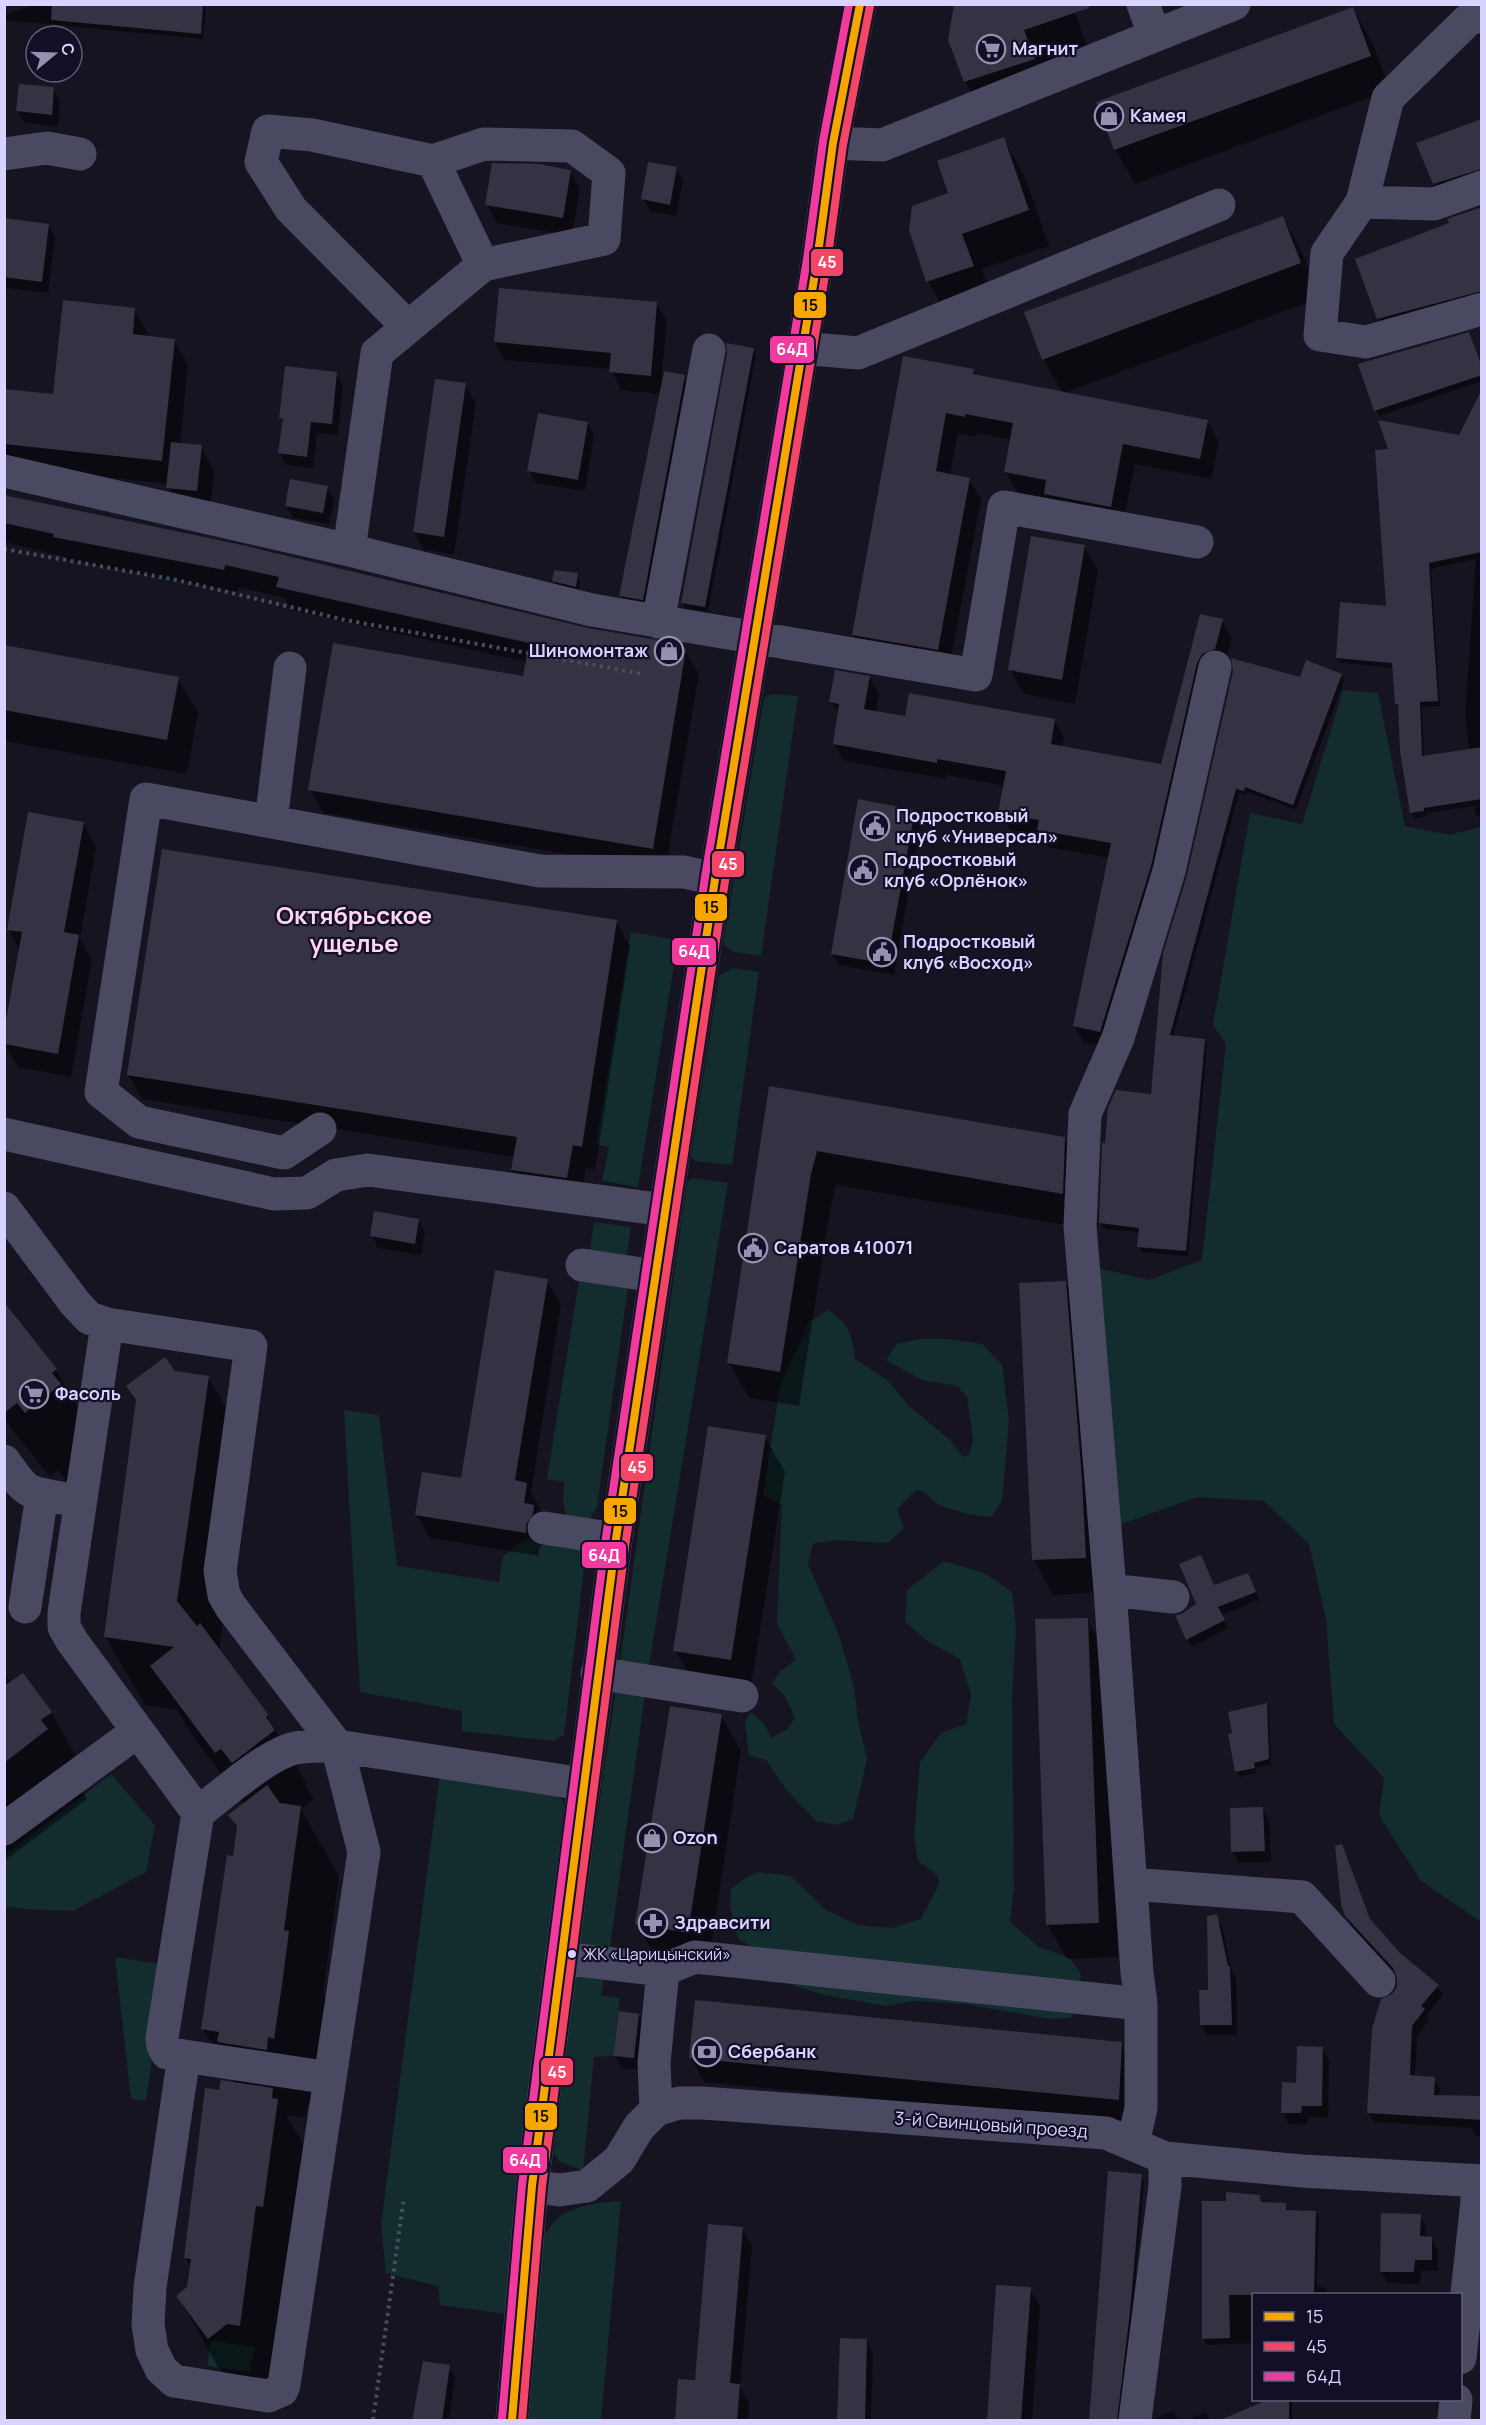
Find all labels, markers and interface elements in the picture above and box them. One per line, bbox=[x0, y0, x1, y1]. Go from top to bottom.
north arrow bbox=[24, 24, 84, 84]
supermarket icon: Магнит bbox=[975, 33, 1007, 65]
place label: Магнит bbox=[1012, 36, 1079, 60]
text: С bbox=[56, 40, 81, 58]
shop icon: Камея bbox=[1093, 100, 1125, 132]
place label: Камея bbox=[1130, 103, 1186, 127]
line badge: 45 bbox=[810, 248, 844, 277]
text: 45 bbox=[817, 251, 837, 273]
line badge: 15 bbox=[793, 291, 827, 319]
text: 15 bbox=[802, 294, 818, 316]
line badge: 64Д bbox=[769, 335, 815, 364]
text: 64Д bbox=[776, 338, 808, 360]
shop icon: Шиномонтаж bbox=[653, 635, 685, 667]
place label: Шиномонтаж bbox=[529, 638, 648, 662]
place label: Подростковый клуб «Универсал» bbox=[896, 803, 1058, 848]
public building icon: Подростковый клуб «Универсал» bbox=[859, 810, 891, 842]
place label: Подростковый клуб «Орлёнок» bbox=[884, 847, 1028, 892]
line badge: 45 bbox=[711, 850, 745, 878]
text: 45 bbox=[718, 853, 738, 875]
public building icon: Подростковый клуб «Орлёнок» bbox=[847, 854, 879, 886]
line badge: 15 bbox=[694, 893, 728, 922]
text: 15 bbox=[703, 896, 719, 918]
district label: Октябрьское ущелье bbox=[276, 898, 432, 959]
place label: Подростковый клуб «Восход» bbox=[903, 929, 1036, 974]
public building icon: Подростковый клуб «Восход» bbox=[866, 936, 898, 968]
line badge: 64Д bbox=[671, 937, 717, 966]
text: 64Д bbox=[678, 940, 710, 962]
public building icon: Саратов 410071 bbox=[737, 1232, 769, 1264]
place label: Саратов 410071 bbox=[774, 1235, 913, 1259]
supermarket icon: Фасоль bbox=[18, 1378, 50, 1410]
place label: Фасоль bbox=[55, 1381, 121, 1405]
line badge: 45 bbox=[620, 1453, 654, 1482]
text: 45 bbox=[627, 1456, 647, 1478]
line badge: 15 bbox=[603, 1497, 637, 1525]
text: 15 bbox=[612, 1500, 628, 1522]
line badge: 64Д bbox=[581, 1541, 627, 1569]
text: 64Д bbox=[588, 1544, 620, 1566]
shop icon: Ozon bbox=[636, 1822, 668, 1854]
place label: Ozon bbox=[673, 1825, 718, 1849]
pharmacy icon: Здравсити bbox=[637, 1907, 669, 1939]
place label: Здравсити bbox=[674, 1910, 770, 1934]
place label: ЖК «Царицынский» bbox=[583, 1943, 731, 1965]
marker: ЖК «Царицынский» bbox=[566, 1948, 578, 1960]
bank icon: Сбербанк bbox=[691, 2036, 723, 2068]
place label: Сбербанк bbox=[728, 2039, 817, 2063]
line badge: 45 bbox=[540, 2057, 574, 2086]
text: 45 bbox=[547, 2061, 567, 2083]
line badge: 15 bbox=[524, 2102, 558, 2131]
text: 15 bbox=[533, 2105, 549, 2127]
street label: 3-й Свинцовый проезд bbox=[894, 2105, 1089, 2143]
line badge: 64Д bbox=[502, 2146, 548, 2174]
text: 64Д bbox=[509, 2149, 541, 2171]
legend bbox=[1252, 2293, 1462, 2401]
text: 15 bbox=[1306, 2304, 1323, 2328]
text: 45 bbox=[1306, 2334, 1327, 2358]
text: 64Д bbox=[1306, 2364, 1341, 2388]

